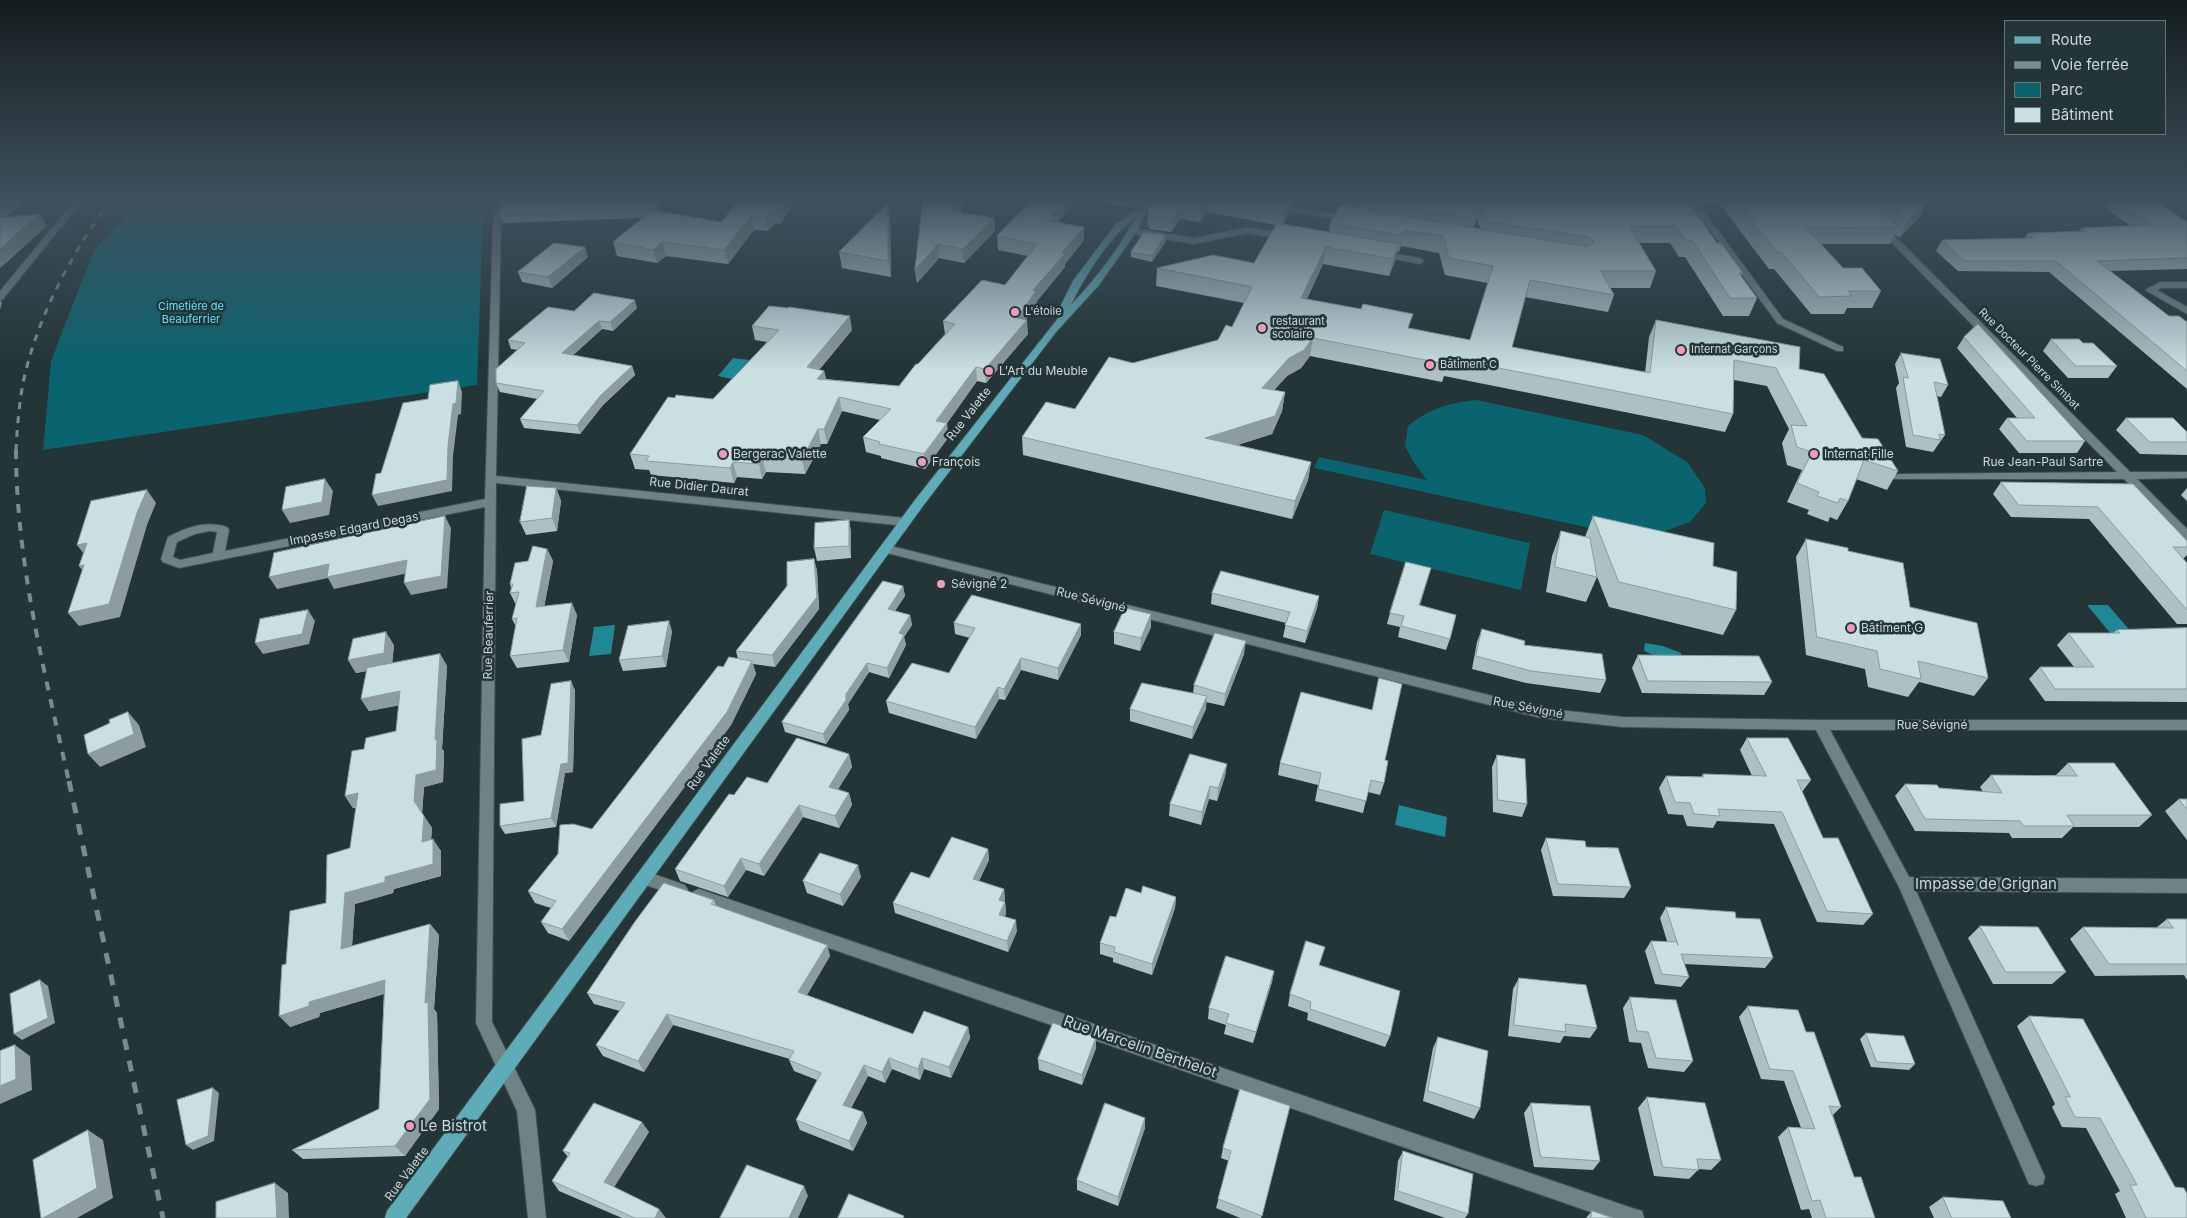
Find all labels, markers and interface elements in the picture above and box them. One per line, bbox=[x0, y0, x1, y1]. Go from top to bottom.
legend bbox=[2004, 20, 2167, 135]
text: Route bbox=[2051, 30, 2092, 49]
text: Voie ferrée bbox=[2051, 55, 2129, 74]
text: Parc bbox=[2051, 80, 2083, 99]
text: Bâtiment bbox=[2051, 105, 2113, 124]
park label: Cimetière de Beauferrier bbox=[158, 300, 224, 326]
place label: L'étoile bbox=[1025, 305, 1062, 319]
marker: L'étoile bbox=[1009, 306, 1021, 318]
street label: Rue Docteur Pierre Simbat bbox=[1976, 306, 2082, 412]
place label: restaurant scolaire bbox=[1272, 315, 1325, 341]
marker: restaurant scolaire bbox=[1256, 322, 1268, 334]
place label: Internat Garçons bbox=[1691, 343, 1778, 357]
marker: Internat Garçons bbox=[1675, 344, 1687, 356]
place label: Bâtiment C bbox=[1440, 358, 1497, 372]
marker: Bâtiment C bbox=[1424, 359, 1436, 371]
place label: L'Art du Meuble bbox=[999, 364, 1088, 378]
marker: L'Art du Meuble bbox=[983, 365, 995, 377]
street label: Rue Valette bbox=[944, 384, 994, 444]
place label: Bergerac Valette bbox=[733, 447, 827, 461]
place label: Internat Fille bbox=[1824, 447, 1894, 461]
marker: Bergerac Valette bbox=[717, 448, 729, 460]
marker: Internat Fille bbox=[1808, 448, 1820, 460]
place label: François bbox=[932, 455, 980, 469]
street label: Rue Jean-Paul Sartre bbox=[1983, 455, 2103, 469]
marker: François bbox=[916, 456, 928, 468]
street label: Rue Didier Daurat bbox=[649, 475, 749, 499]
street label: Impasse Edgard Degas bbox=[288, 509, 420, 549]
place label: Sévigné 2 bbox=[951, 577, 1007, 591]
marker: Sévigné 2 bbox=[935, 578, 947, 590]
street label: Rue Sévigné bbox=[1055, 584, 1127, 616]
street label: Rue Beauferrier bbox=[481, 590, 497, 680]
place label: Bâtiment G bbox=[1861, 621, 1923, 635]
marker: Bâtiment G bbox=[1845, 622, 1857, 634]
street label: Rue Sévigné bbox=[1492, 694, 1564, 722]
street label: Rue Sévigné bbox=[1897, 718, 1967, 732]
street label: Rue Valette bbox=[684, 733, 734, 793]
street label: Impasse de Grignan bbox=[1915, 875, 2057, 893]
street label: Rue Marcelin Berthelot bbox=[1061, 1012, 1219, 1082]
place label: Le Bistrot bbox=[420, 1117, 487, 1135]
marker: Le Bistrot bbox=[404, 1120, 416, 1132]
street label: Rue Valette bbox=[382, 1144, 432, 1204]

